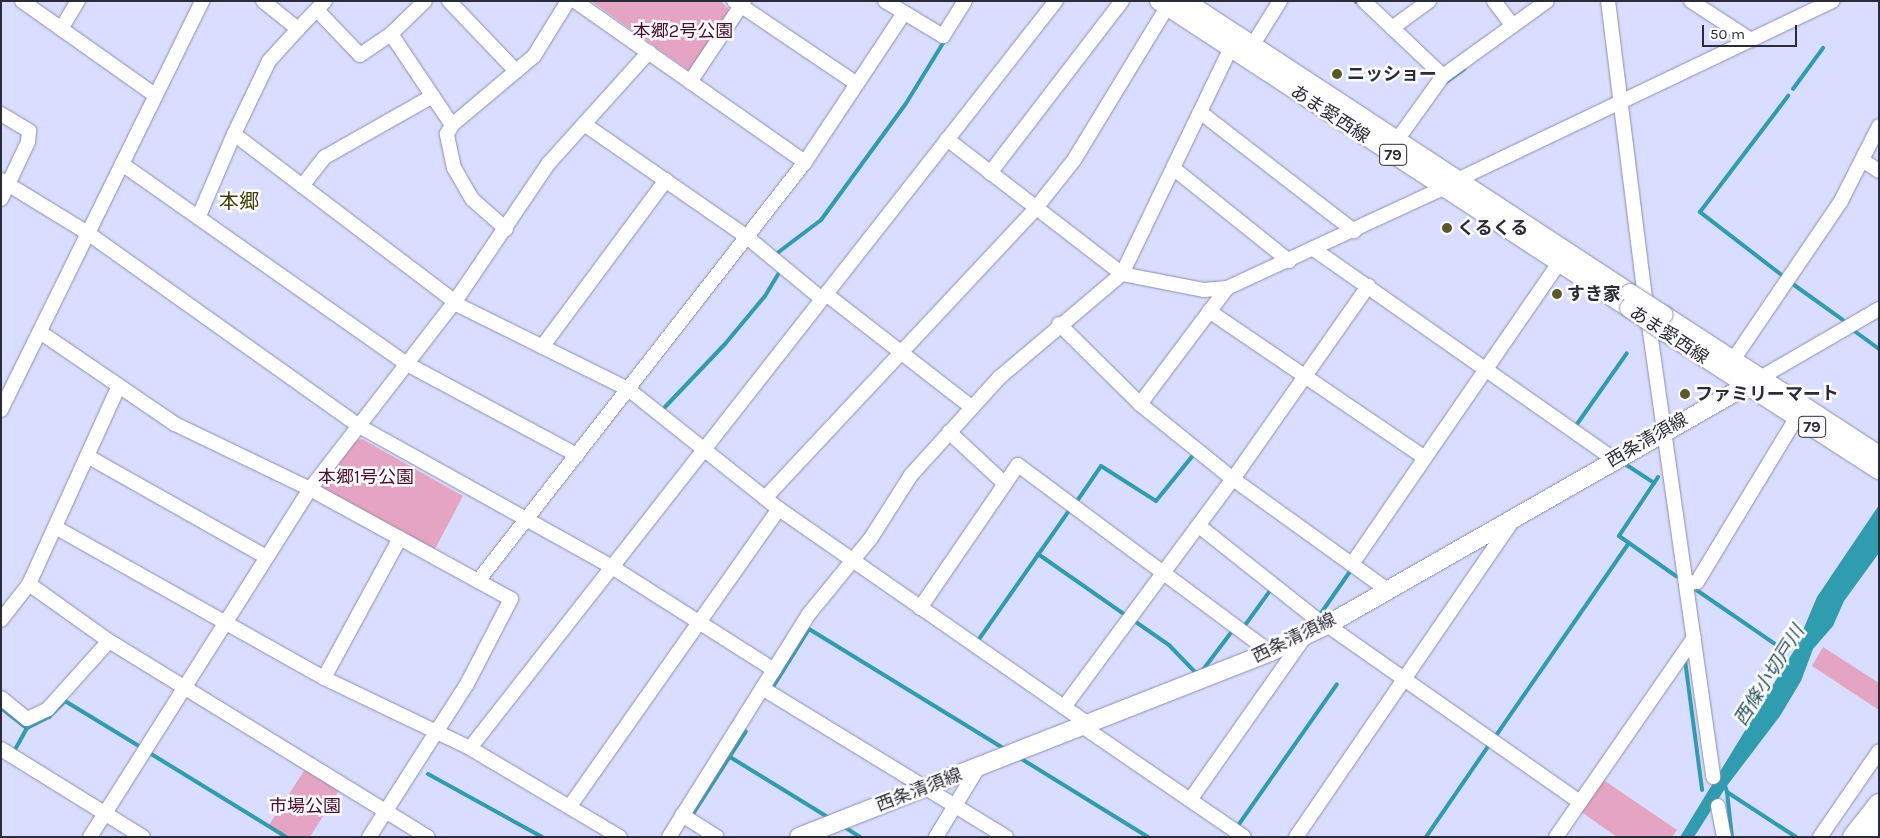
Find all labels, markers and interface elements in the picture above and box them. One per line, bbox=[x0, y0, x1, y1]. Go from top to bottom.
scale bar bbox=[1705, 15, 1800, 47]
park label: 本郷2号公園 bbox=[633, 20, 733, 42]
text: 50 m bbox=[1710, 25, 1745, 43]
place label: ニッショー bbox=[1347, 63, 1437, 85]
marker: ニッショー bbox=[1331, 68, 1343, 80]
street label: あま愛西線 bbox=[1286, 80, 1374, 148]
road number: 79 bbox=[1378, 142, 1408, 168]
district label: 本郷 bbox=[219, 189, 259, 213]
place label: くるくる bbox=[1457, 217, 1529, 239]
marker: くるくる bbox=[1441, 222, 1453, 234]
place label: すき家 bbox=[1567, 283, 1621, 305]
marker: すき家 bbox=[1551, 288, 1563, 300]
street label: あま愛西線 bbox=[1625, 301, 1713, 369]
place label: ファミリーマート bbox=[1695, 383, 1839, 405]
marker: ファミリーマート bbox=[1679, 388, 1691, 400]
street label: 西条清須線 bbox=[1603, 408, 1691, 472]
road number: 79 bbox=[1797, 414, 1827, 441]
park label: 本郷1号公園 bbox=[318, 466, 414, 488]
street label: 西条清須線 bbox=[1249, 609, 1339, 667]
water label: 西條小切戸川 bbox=[1730, 622, 1810, 730]
street label: 西条清須線 bbox=[873, 764, 965, 816]
park label: 市場公園 bbox=[269, 795, 341, 817]

